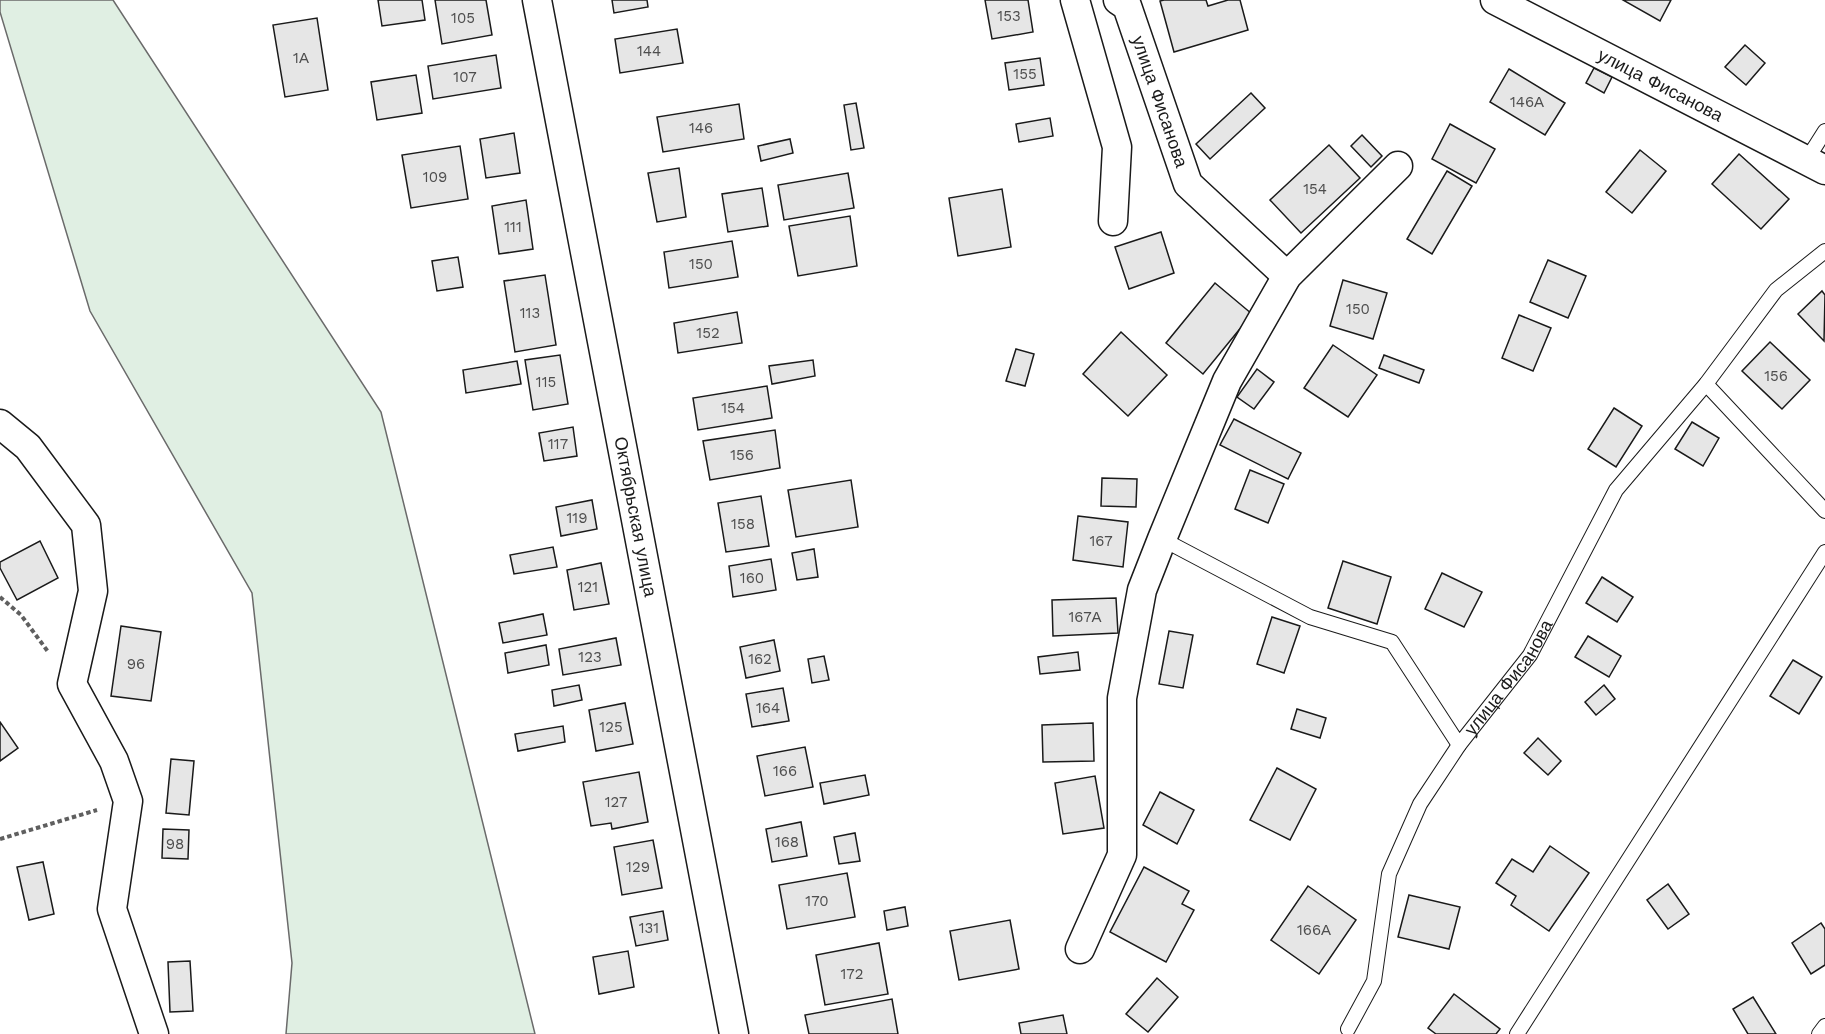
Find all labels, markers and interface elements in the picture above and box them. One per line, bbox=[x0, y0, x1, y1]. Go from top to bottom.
house number: 153 bbox=[997, 7, 1021, 25]
house number: 105 bbox=[451, 9, 475, 27]
street label: улица Фисанова bbox=[1128, 33, 1193, 171]
house number: 144 bbox=[637, 42, 661, 60]
street label: улица Фисанова bbox=[1595, 44, 1728, 126]
house number: 1А bbox=[293, 49, 309, 67]
house number: 155 bbox=[1013, 65, 1037, 83]
house number: 107 bbox=[453, 68, 477, 86]
house number: 146А bbox=[1510, 93, 1544, 111]
house number: 146 bbox=[689, 119, 713, 137]
house number: 109 bbox=[423, 168, 447, 186]
house number: 154 bbox=[1303, 180, 1327, 198]
house number: 111 bbox=[504, 218, 522, 236]
house number: 150 bbox=[689, 255, 713, 273]
house number: 150 bbox=[1346, 300, 1370, 318]
house number: 113 bbox=[520, 304, 540, 322]
house number: 152 bbox=[696, 324, 720, 342]
house number: 156 bbox=[1764, 367, 1788, 385]
house number: 115 bbox=[536, 373, 556, 391]
house number: 154 bbox=[721, 399, 745, 417]
house number: 117 bbox=[548, 435, 568, 453]
street label: Октябрьская улица bbox=[610, 435, 662, 599]
house number: 156 bbox=[730, 446, 754, 464]
house number: 119 bbox=[567, 509, 587, 527]
house number: 158 bbox=[731, 515, 755, 533]
house number: 167 bbox=[1089, 532, 1113, 550]
house number: 160 bbox=[740, 569, 764, 587]
house number: 121 bbox=[578, 578, 598, 596]
house number: 167А bbox=[1068, 608, 1102, 626]
street label: улица Фисанова bbox=[1460, 615, 1557, 739]
house number: 123 bbox=[578, 648, 602, 666]
house number: 162 bbox=[748, 650, 772, 668]
house number: 96 bbox=[127, 655, 145, 673]
house number: 164 bbox=[756, 699, 780, 717]
house number: 125 bbox=[599, 718, 623, 736]
house number: 166 bbox=[773, 762, 797, 780]
house number: 127 bbox=[605, 793, 627, 811]
house number: 168 bbox=[775, 833, 799, 851]
house number: 98 bbox=[166, 835, 184, 853]
house number: 129 bbox=[626, 858, 650, 876]
house number: 170 bbox=[805, 892, 829, 910]
house number: 131 bbox=[639, 919, 659, 937]
house number: 166А bbox=[1297, 921, 1331, 939]
house number: 172 bbox=[840, 965, 864, 983]

